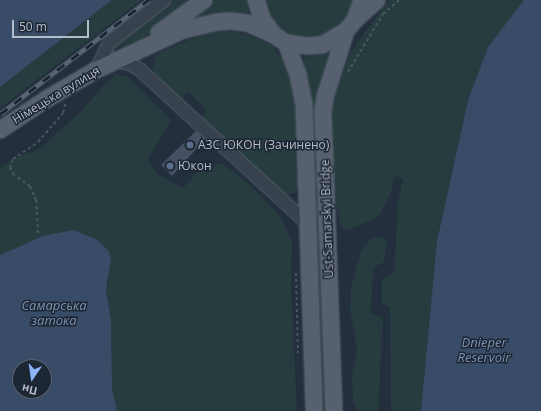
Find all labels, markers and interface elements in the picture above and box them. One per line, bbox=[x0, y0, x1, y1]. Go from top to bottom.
scale bar bbox=[14, 12, 91, 38]
text: 50 m bbox=[19, 18, 47, 35]
street label: Німецька вулиця bbox=[10, 63, 102, 127]
place label: АЗС ЮКОН (Зачинено) bbox=[198, 138, 329, 152]
marker: АЗС ЮКОН (Зачинено) bbox=[185, 140, 195, 150]
place label: Юкон bbox=[178, 159, 212, 173]
street label: Ust-Samarskyi Bridge bbox=[318, 159, 336, 279]
marker: Юкон bbox=[165, 161, 175, 171]
water label: Самарська затока bbox=[21, 298, 87, 329]
water label: Dnieper Reservoir bbox=[458, 335, 510, 366]
north arrow bbox=[12, 359, 52, 399]
text: Пн bbox=[20, 381, 39, 399]

